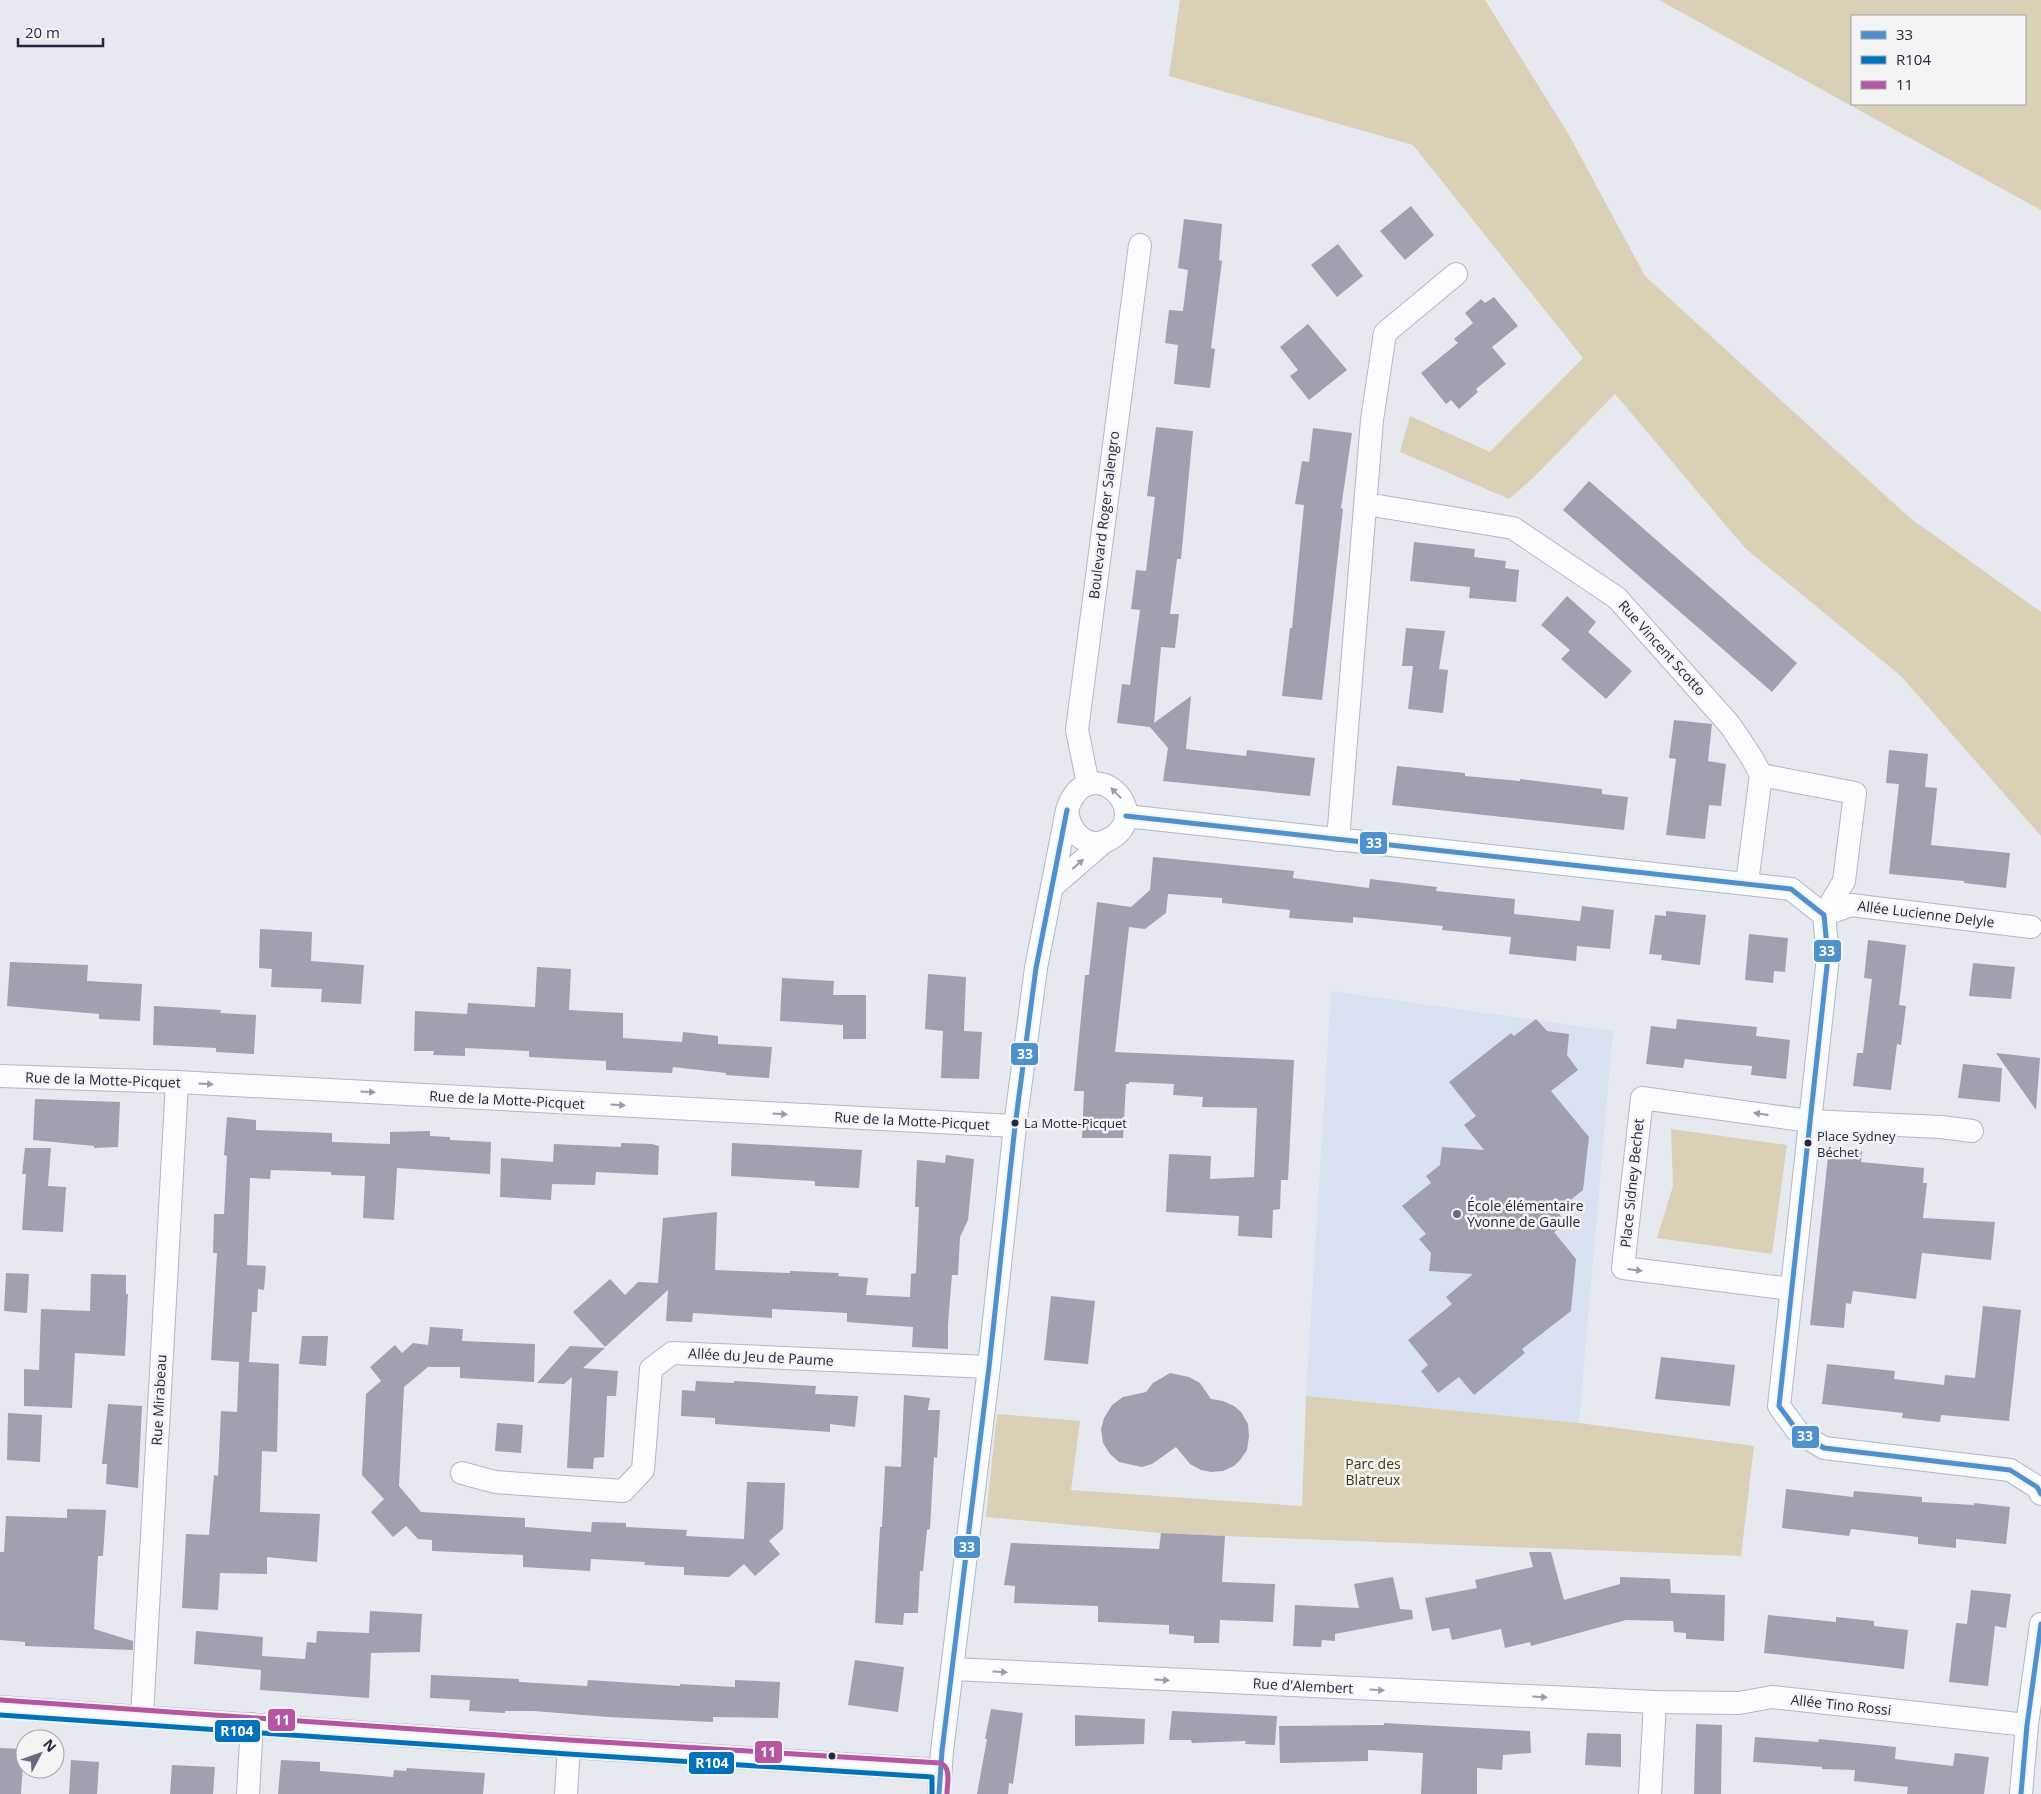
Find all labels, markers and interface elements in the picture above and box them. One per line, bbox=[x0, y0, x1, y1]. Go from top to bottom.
scale bar bbox=[18, 15, 102, 47]
legend bbox=[1851, 15, 2026, 105]
text: 20 m bbox=[25, 22, 60, 42]
text: 33 bbox=[1896, 24, 1913, 44]
text: R104 bbox=[1896, 49, 1931, 69]
text: 11 bbox=[1896, 74, 1913, 94]
street label: Boulevard Roger Salengro bbox=[1084, 430, 1123, 600]
street label: Rue Vincent Scotto bbox=[1614, 596, 1710, 699]
one-way arrow bbox=[1110, 787, 1122, 799]
line badge: 33 bbox=[1359, 831, 1388, 855]
text: 33 bbox=[1366, 833, 1382, 852]
one-way arrow bbox=[1072, 858, 1084, 870]
street label: Allée Lucienne Delyle bbox=[1856, 896, 1996, 931]
line badge: 33 bbox=[1813, 939, 1842, 963]
text: 33 bbox=[1819, 941, 1835, 960]
line badge: 33 bbox=[1010, 1042, 1039, 1066]
text: 33 bbox=[1017, 1044, 1033, 1063]
street label: Rue de la Motte-Picquet bbox=[25, 1067, 181, 1092]
one-way arrow bbox=[198, 1080, 214, 1088]
street label: Rue de la Motte-Picquet bbox=[429, 1086, 585, 1113]
one-way arrow bbox=[361, 1089, 377, 1097]
one-way arrow bbox=[610, 1102, 626, 1110]
street label: Rue de la Motte-Picquet bbox=[834, 1107, 990, 1134]
one-way arrow bbox=[773, 1110, 789, 1118]
one-way arrow bbox=[1753, 1110, 1769, 1118]
place label: La Motte-Picquet bbox=[1024, 1114, 1127, 1132]
street label: Place Sidney Bechet bbox=[1615, 1117, 1648, 1249]
marker: La Motte-Picquet bbox=[1010, 1118, 1020, 1128]
place label: Place Sydney Béchet bbox=[1817, 1127, 1896, 1161]
marker: Place Sydney Béchet bbox=[1803, 1138, 1813, 1148]
place label: École élémentaire Yvonne de Gaulle bbox=[1467, 1196, 1584, 1231]
marker: École élémentaire Yvonne de Gaulle bbox=[1451, 1208, 1463, 1220]
one-way arrow bbox=[1627, 1266, 1643, 1274]
street label: Allée du Jeu de Paume bbox=[688, 1343, 834, 1370]
street label: Rue Mirabeau bbox=[147, 1354, 170, 1446]
line badge: 33 bbox=[1791, 1425, 1820, 1449]
text: 33 bbox=[1797, 1426, 1813, 1445]
park label: Parc des Blatreux bbox=[1345, 1454, 1401, 1489]
line badge: 33 bbox=[953, 1535, 981, 1559]
text: 33 bbox=[959, 1537, 975, 1556]
one-way arrow bbox=[992, 1669, 1008, 1677]
street label: Rue d'Alembert bbox=[1252, 1673, 1354, 1698]
one-way arrow bbox=[1155, 1676, 1171, 1684]
one-way arrow bbox=[1370, 1686, 1386, 1694]
street label: Allée Tino Rossi bbox=[1790, 1690, 1892, 1719]
one-way arrow bbox=[1532, 1693, 1548, 1701]
line badge: 11 bbox=[267, 1708, 296, 1732]
text: 11 bbox=[274, 1710, 290, 1729]
line badge: R104 bbox=[214, 1719, 261, 1743]
text: R104 bbox=[220, 1721, 254, 1740]
north arrow bbox=[15, 1729, 65, 1779]
text: N bbox=[39, 1735, 61, 1756]
line badge: 11 bbox=[754, 1740, 783, 1764]
text: 11 bbox=[760, 1742, 776, 1761]
line badge: R104 bbox=[688, 1751, 735, 1775]
unlabelled marker bbox=[827, 1751, 837, 1761]
text: R104 bbox=[695, 1753, 729, 1772]

